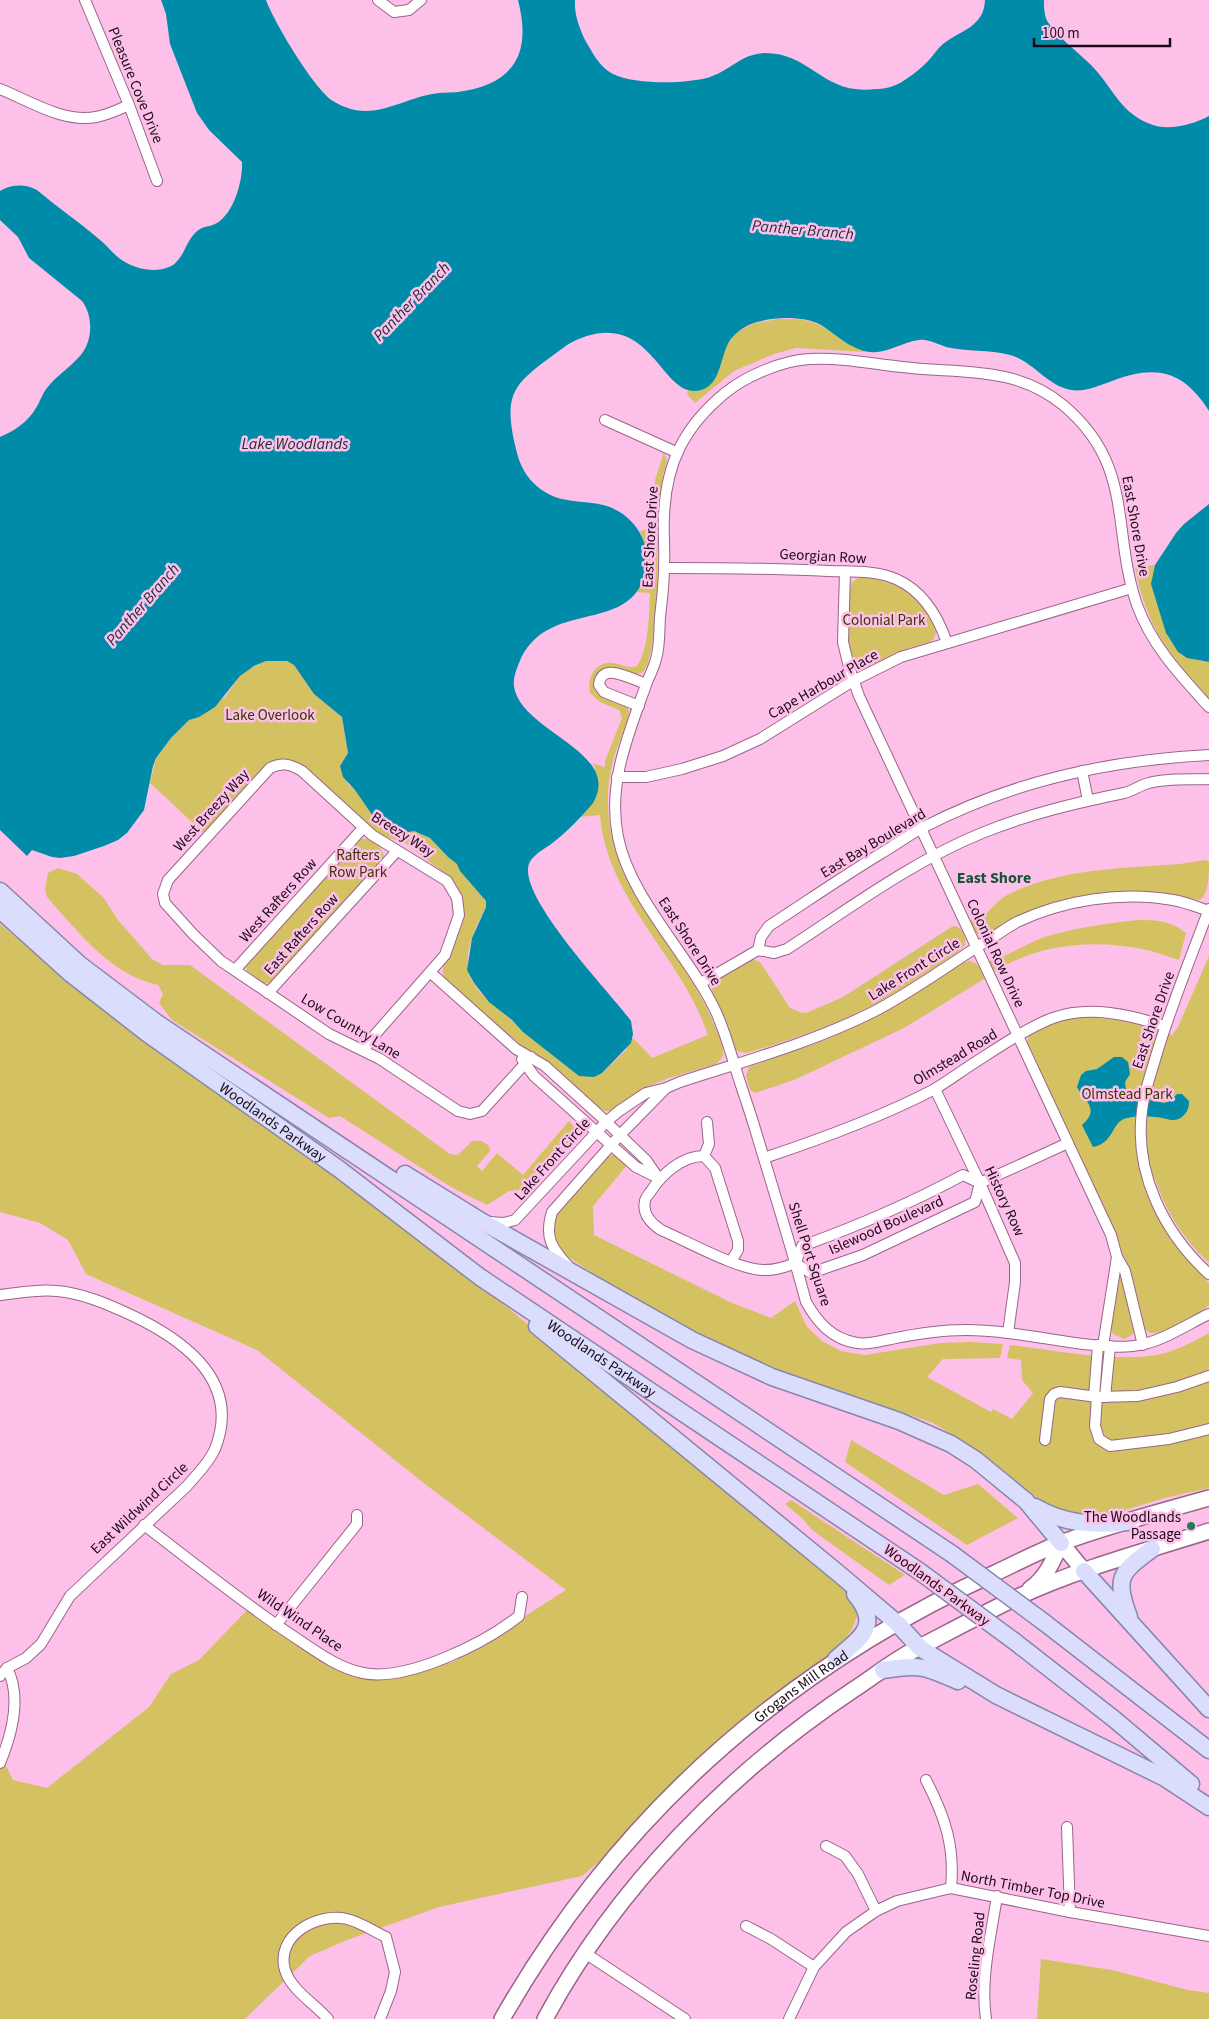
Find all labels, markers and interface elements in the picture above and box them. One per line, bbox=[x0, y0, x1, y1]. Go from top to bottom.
scale bar bbox=[1034, 15, 1170, 47]
text: 100 m bbox=[1042, 23, 1080, 44]
street label: Pleasure Cove Drive bbox=[103, 24, 168, 146]
water label: Panther Branch bbox=[751, 215, 855, 245]
water label: Panther Branch bbox=[368, 257, 455, 346]
water label: Lake Woodlands bbox=[242, 433, 349, 455]
street label: East Shore Drive bbox=[1116, 474, 1155, 578]
street label: East Shore Drive bbox=[637, 486, 664, 588]
street label: Georgian Row bbox=[779, 544, 867, 569]
water label: Panther Branch bbox=[101, 559, 185, 650]
park label: Colonial Park bbox=[843, 610, 926, 631]
street label: Cape Harbour Place bbox=[764, 644, 882, 725]
park label: Lake Overlook bbox=[225, 705, 315, 726]
street label: West Breezy Way bbox=[169, 764, 254, 856]
street label: East Bay Boulevard bbox=[816, 804, 930, 883]
street label: Breezy Way bbox=[367, 807, 438, 862]
park label: Rafters Row Park bbox=[329, 845, 388, 883]
street label: West Rafters Row bbox=[235, 853, 322, 947]
district label: East Shore bbox=[957, 867, 1031, 889]
street label: East Rafters Row bbox=[259, 889, 344, 980]
street label: East Shore Drive bbox=[653, 893, 726, 990]
street label: Colonial Row Drive bbox=[961, 895, 1030, 1011]
street label: Lake Front Circle bbox=[864, 933, 964, 1006]
street label: East Shore Drive bbox=[1127, 969, 1180, 1072]
street label: Low Country Lane bbox=[297, 988, 405, 1065]
street label: Olmstead Road bbox=[909, 1024, 1002, 1091]
street label: Woodlands Parkway bbox=[215, 1077, 330, 1168]
park label: Olmstead Park bbox=[1081, 1084, 1173, 1105]
street label: Lake Front Circle bbox=[510, 1114, 595, 1205]
street label: History Row bbox=[979, 1163, 1030, 1240]
street label: Islewood Boulevard bbox=[825, 1191, 947, 1260]
street label: Shell Port Square bbox=[783, 1199, 836, 1309]
street label: Woodlands Parkway bbox=[543, 1315, 660, 1403]
street label: East Wildwind Circle bbox=[86, 1458, 193, 1559]
place label: The Woodlands Passage bbox=[1084, 1507, 1181, 1545]
marker: The Woodlands Passage bbox=[1185, 1520, 1197, 1532]
street label: Woodlands Parkway bbox=[879, 1540, 994, 1631]
street label: Wild Wind Place bbox=[253, 1584, 347, 1657]
street label: Grogans Mill Road bbox=[749, 1645, 853, 1728]
street label: North Timber Top Drive bbox=[959, 1865, 1107, 1914]
street label: Roseling Road bbox=[960, 1911, 991, 2001]

